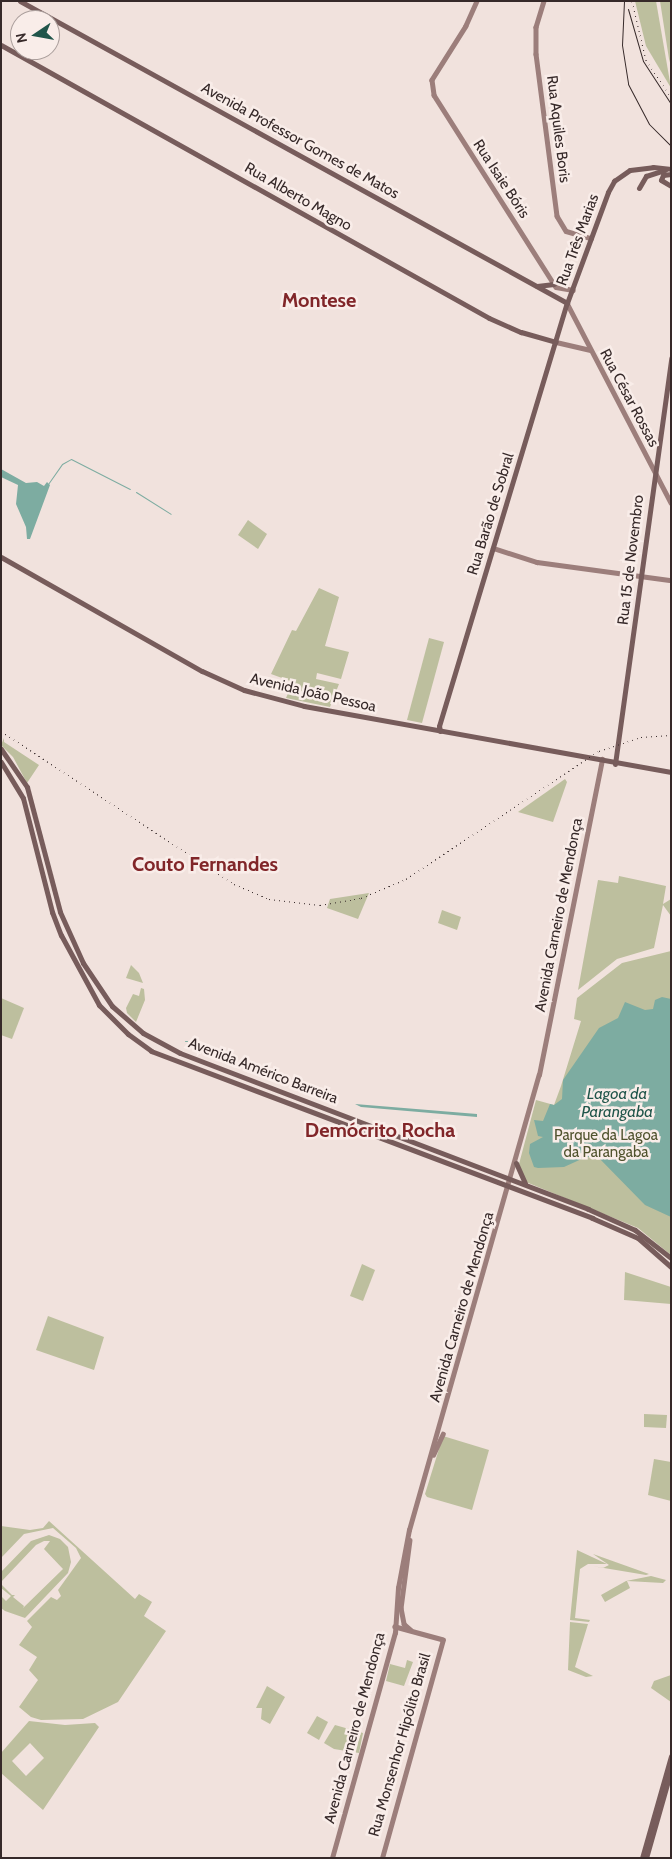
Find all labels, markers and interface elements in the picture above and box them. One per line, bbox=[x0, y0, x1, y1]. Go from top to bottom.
north arrow bbox=[10, 10, 60, 60]
text: N bbox=[11, 31, 31, 45]
street label: Rua Aquiles Boris bbox=[542, 74, 574, 184]
street label: Avenida Professor Gomes de Matos bbox=[198, 79, 402, 203]
street label: Rua Isaie Bóris bbox=[469, 136, 533, 222]
street label: Rua Alberto Magno bbox=[241, 159, 355, 235]
street label: Rua Três Marias bbox=[553, 192, 603, 288]
district label: Montese bbox=[282, 288, 356, 312]
street label: Rua César Rossas bbox=[596, 346, 662, 450]
street label: Rua Barão de Sobral bbox=[464, 451, 518, 577]
street label: Rua 15 de Novembro bbox=[614, 494, 648, 626]
street label: Avenida João Pessoa bbox=[248, 670, 378, 716]
street label: Avenida Carneiro de Mendonça bbox=[531, 817, 587, 1013]
district label: Couto Fernandes bbox=[132, 852, 278, 876]
street label: Avenida Américo Barreira bbox=[186, 1034, 340, 1108]
water label: Lagoa da Parangaba bbox=[581, 1084, 653, 1122]
district label: Demócrito Rocha bbox=[305, 1118, 455, 1142]
park label: Parque da Lagoa da Parangaba bbox=[554, 1126, 658, 1161]
street label: Avenida Carneiro de Mendonça bbox=[426, 1210, 498, 1404]
street label: Avenida Carneiro de Mendonça bbox=[321, 1630, 389, 1826]
street label: Rua Monsenhor Hipólito Brasil bbox=[365, 1651, 435, 1839]

